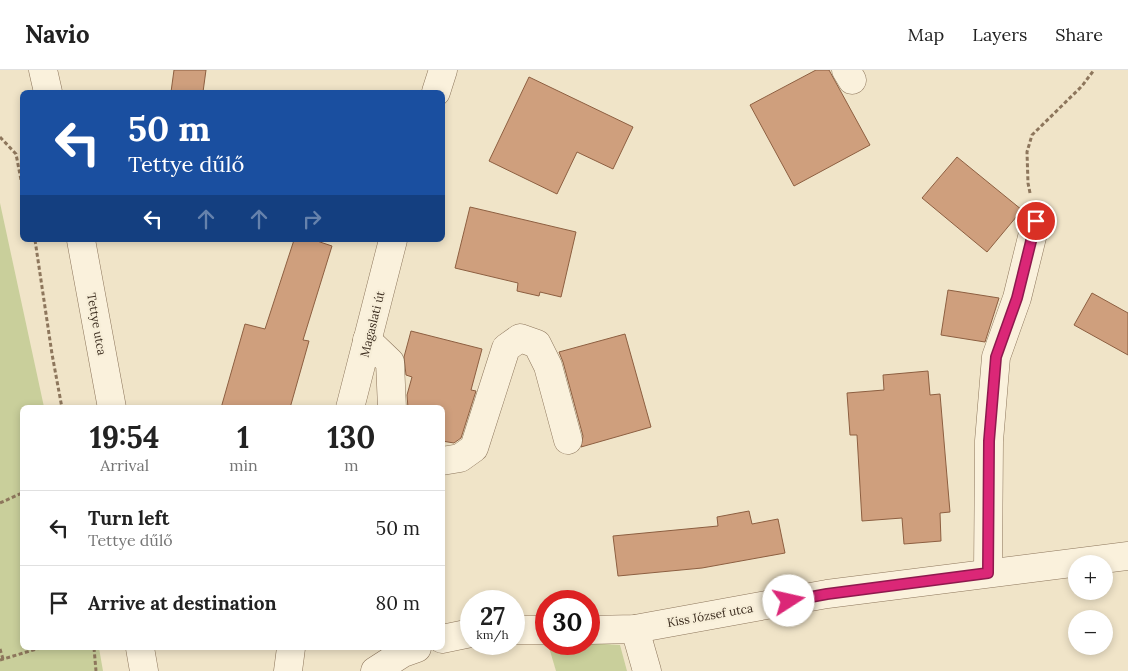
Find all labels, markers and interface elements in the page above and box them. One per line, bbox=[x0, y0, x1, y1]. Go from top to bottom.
text: Navio bbox=[25, 19, 90, 50]
text: Map bbox=[908, 23, 944, 46]
text: Layers bbox=[972, 23, 1027, 46]
text: Share bbox=[1055, 23, 1103, 46]
text: 50 m bbox=[128, 106, 211, 151]
icon: left bbox=[45, 110, 110, 175]
text: Tettye dűlő bbox=[128, 150, 244, 178]
pin bbox=[1015, 200, 1057, 242]
icon: left bbox=[139, 205, 167, 233]
icon: ahead bbox=[192, 205, 220, 233]
icon: ahead bbox=[245, 205, 273, 233]
icon: right bbox=[298, 205, 326, 233]
icon: arrive bbox=[1022, 207, 1050, 235]
street label: Magaslati út bbox=[357, 289, 388, 359]
street label: Tettye utca bbox=[84, 292, 110, 356]
text: 19:54 bbox=[90, 418, 160, 456]
text: 1 bbox=[237, 418, 250, 456]
text: 130 bbox=[327, 418, 375, 456]
text: Arrival bbox=[100, 455, 149, 475]
text: min bbox=[229, 455, 258, 475]
text: m bbox=[344, 455, 358, 475]
text: Turn left bbox=[88, 506, 169, 530]
icon: left bbox=[45, 514, 73, 542]
text: 50 m bbox=[376, 516, 420, 540]
text: Tettye dűlő bbox=[88, 530, 173, 550]
map controls bbox=[1068, 555, 1113, 655]
button: + bbox=[1068, 555, 1113, 600]
position arrow bbox=[762, 574, 814, 626]
icon: arrive bbox=[45, 589, 73, 617]
speed limit sign: 30 bbox=[535, 590, 600, 655]
text: Arrive at destination bbox=[88, 591, 277, 615]
text: 80 m bbox=[376, 591, 420, 615]
text: 27 bbox=[480, 600, 505, 632]
street label: Kiss József utca bbox=[666, 600, 754, 630]
button: − bbox=[1068, 610, 1113, 655]
text: km/h bbox=[476, 627, 509, 642]

